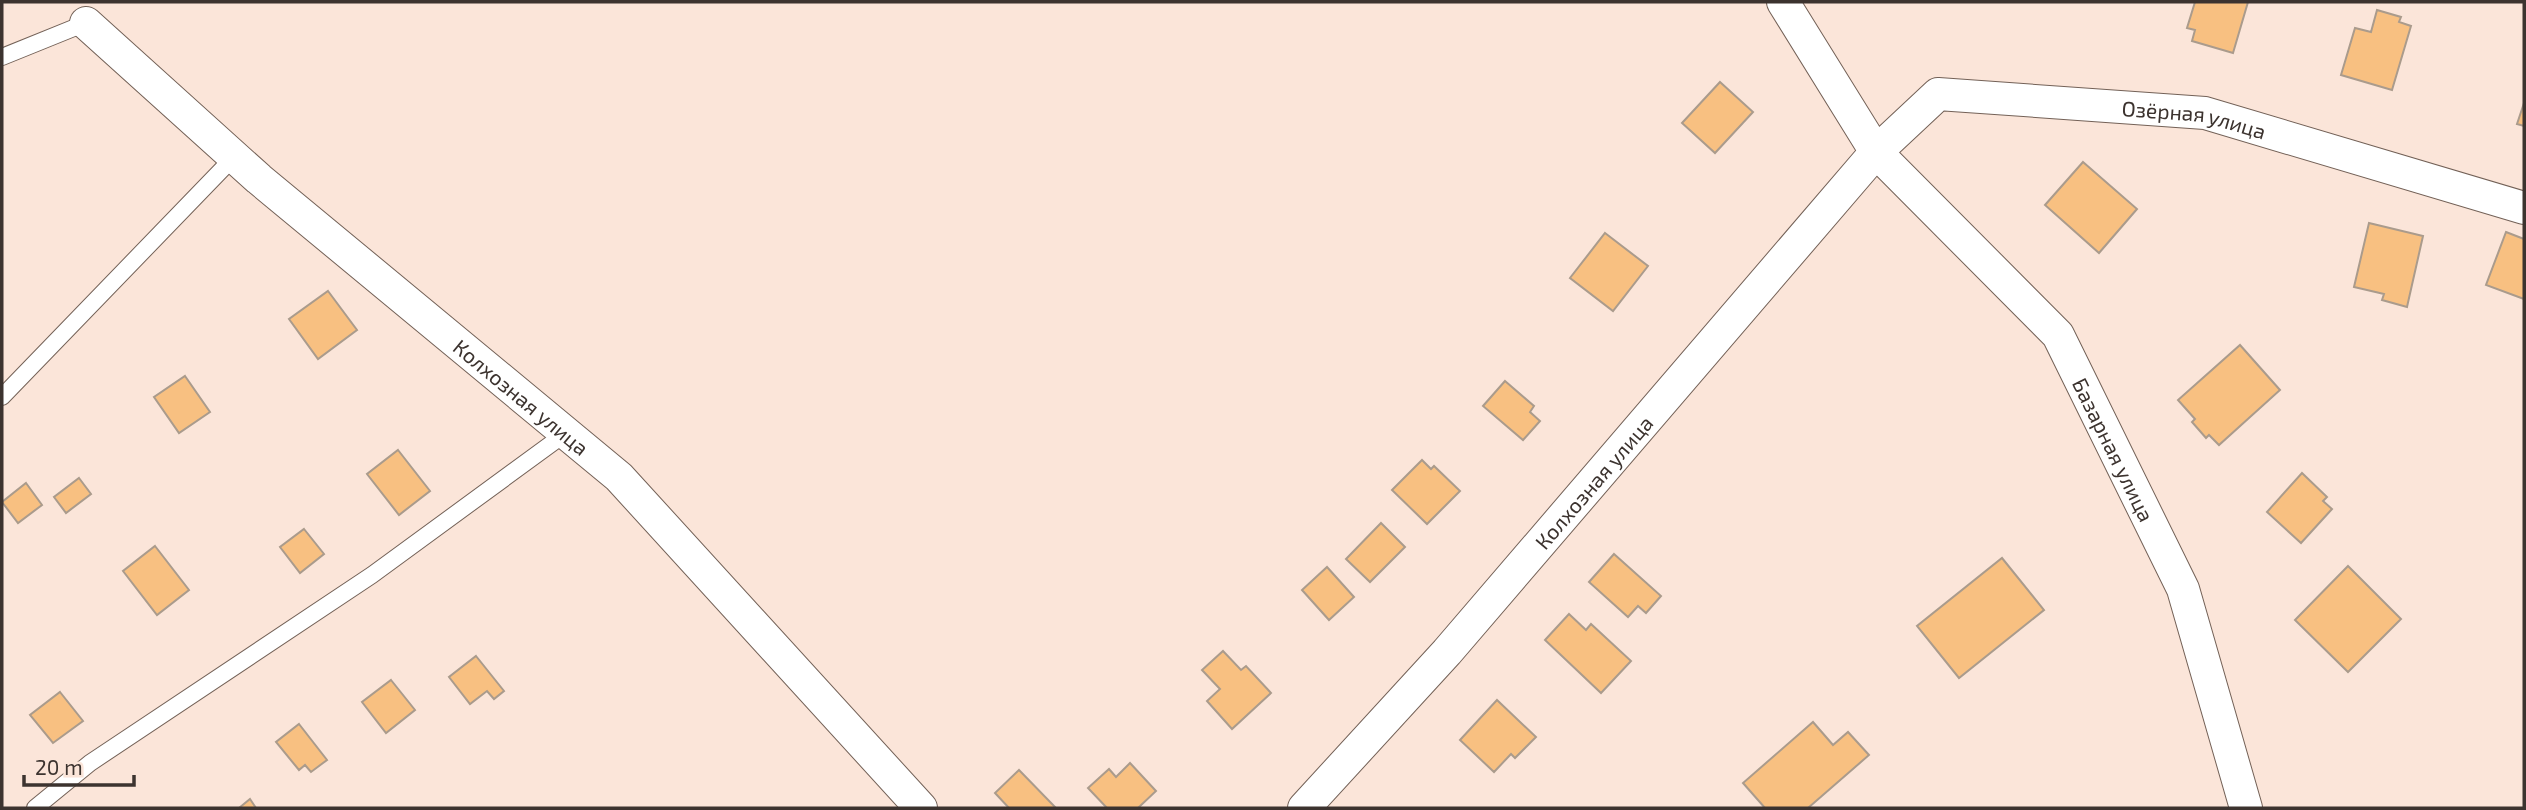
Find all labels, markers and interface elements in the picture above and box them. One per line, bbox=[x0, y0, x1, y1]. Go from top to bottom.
street label: Озёрная улица bbox=[2121, 95, 2269, 143]
street label: Колхозная улица bbox=[449, 333, 594, 460]
street label: Базарная улица bbox=[2068, 373, 2160, 525]
street label: Колхозная улица bbox=[1529, 410, 1657, 554]
scale bar bbox=[24, 744, 135, 788]
text: 20 m bbox=[35, 754, 83, 779]

